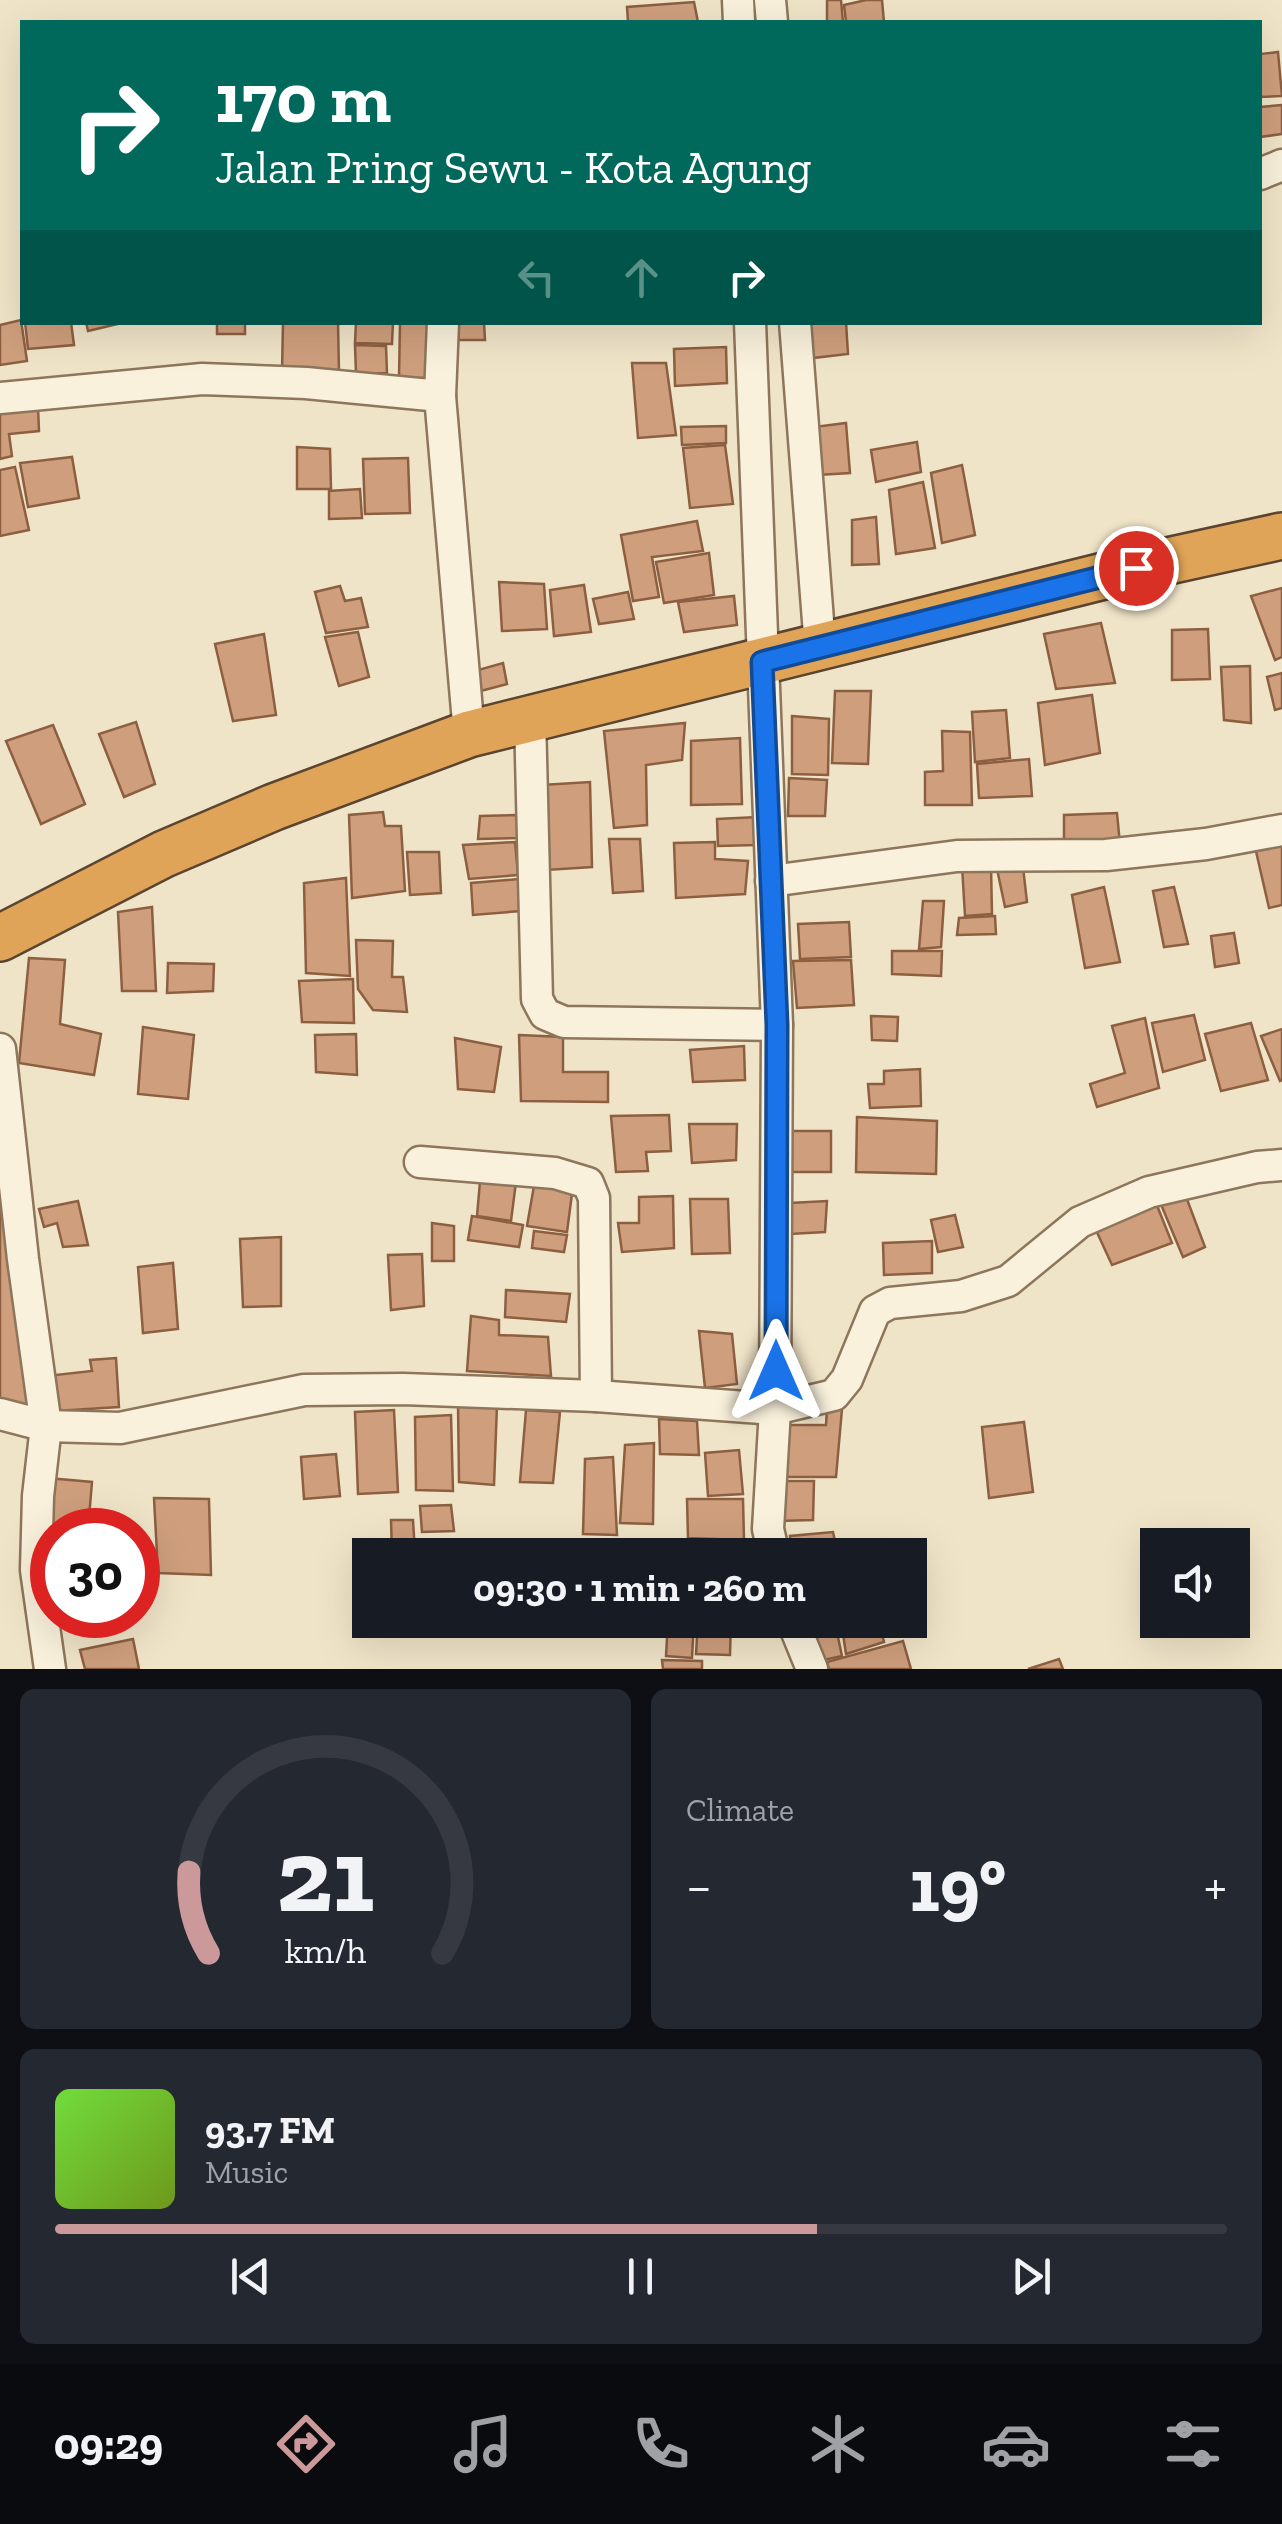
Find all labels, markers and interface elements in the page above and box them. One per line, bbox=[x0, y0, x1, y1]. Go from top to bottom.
text: 170 m bbox=[215, 56, 391, 140]
icon: right bbox=[50, 60, 180, 190]
text: Jalan Pring Sewu - Kota Agung bbox=[215, 141, 812, 195]
icon: left bbox=[509, 250, 564, 305]
icon: ahead bbox=[614, 250, 669, 305]
icon: right bbox=[719, 250, 774, 305]
pin bbox=[1094, 526, 1179, 611]
icon: arrive bbox=[1109, 541, 1164, 596]
position arrow bbox=[724, 1319, 828, 1423]
speed limit sign: 30 bbox=[30, 1508, 160, 1638]
map controls bbox=[1140, 1528, 1250, 1638]
button: sound bbox=[1140, 1528, 1250, 1638]
text: 09:30 · 1 min · 260 m bbox=[473, 1565, 806, 1611]
text: Climate bbox=[686, 1791, 794, 1829]
text: 21 bbox=[277, 1813, 374, 1938]
text: 19° bbox=[909, 1840, 1006, 1930]
text: − bbox=[686, 1853, 712, 1919]
text: + bbox=[1204, 1853, 1227, 1919]
text: km/h bbox=[285, 1929, 366, 1972]
text: 93.7 FM bbox=[205, 2107, 335, 2153]
text: Music bbox=[205, 2153, 288, 2191]
icon: previous bbox=[223, 2249, 278, 2304]
icon: pause bbox=[613, 2249, 668, 2304]
icon: next bbox=[1004, 2249, 1059, 2304]
icon: directions bbox=[271, 2409, 341, 2479]
icon: music bbox=[448, 2409, 518, 2479]
icon: phone bbox=[626, 2409, 696, 2479]
icon: climate bbox=[803, 2409, 873, 2479]
icon: car bbox=[981, 2409, 1051, 2479]
icon: filters bbox=[1158, 2409, 1228, 2479]
text: 09:29 bbox=[54, 2417, 163, 2471]

